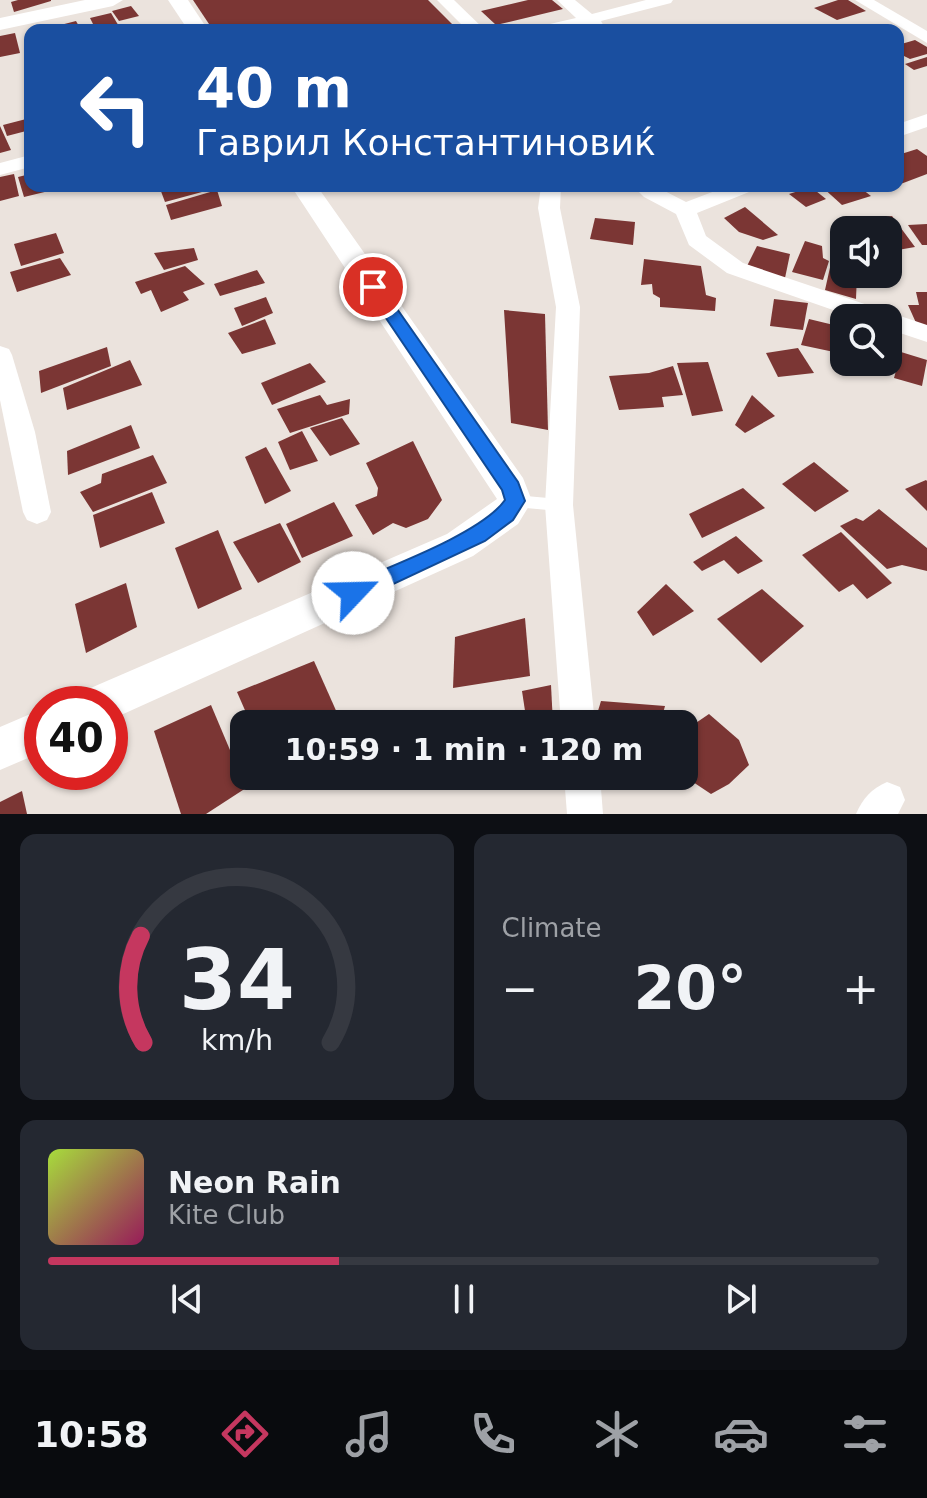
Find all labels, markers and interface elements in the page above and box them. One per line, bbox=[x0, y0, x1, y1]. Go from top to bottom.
text: 40 m bbox=[196, 55, 352, 120]
icon: left bbox=[64, 56, 168, 160]
text: Гаврил Константиновиќ bbox=[196, 122, 656, 163]
map controls bbox=[830, 216, 902, 376]
button: sound bbox=[830, 216, 902, 288]
pin bbox=[339, 253, 407, 321]
icon: arrive bbox=[351, 265, 395, 309]
button: search bbox=[830, 304, 902, 376]
position arrow bbox=[311, 551, 395, 635]
speed limit sign: 40 bbox=[24, 686, 128, 790]
text: 10:59 · 1 min · 120 m bbox=[285, 732, 643, 767]
text: Climate bbox=[502, 913, 602, 943]
text: 34 bbox=[179, 932, 295, 1029]
text: 20° bbox=[634, 953, 747, 1023]
text: − bbox=[502, 963, 538, 1014]
text: + bbox=[842, 963, 879, 1014]
text: km/h bbox=[201, 1023, 273, 1057]
text: Neon Rain bbox=[168, 1165, 341, 1200]
text: Kite Club bbox=[168, 1200, 285, 1230]
icon: previous bbox=[165, 1277, 209, 1321]
icon: pause bbox=[442, 1277, 486, 1321]
icon: next bbox=[719, 1277, 763, 1321]
icon: directions bbox=[217, 1406, 273, 1462]
icon: music bbox=[341, 1406, 397, 1462]
icon: phone bbox=[465, 1406, 521, 1462]
icon: climate bbox=[589, 1406, 645, 1462]
icon: car bbox=[713, 1406, 769, 1462]
icon: filters bbox=[837, 1406, 893, 1462]
text: 10:58 bbox=[34, 1414, 149, 1455]

